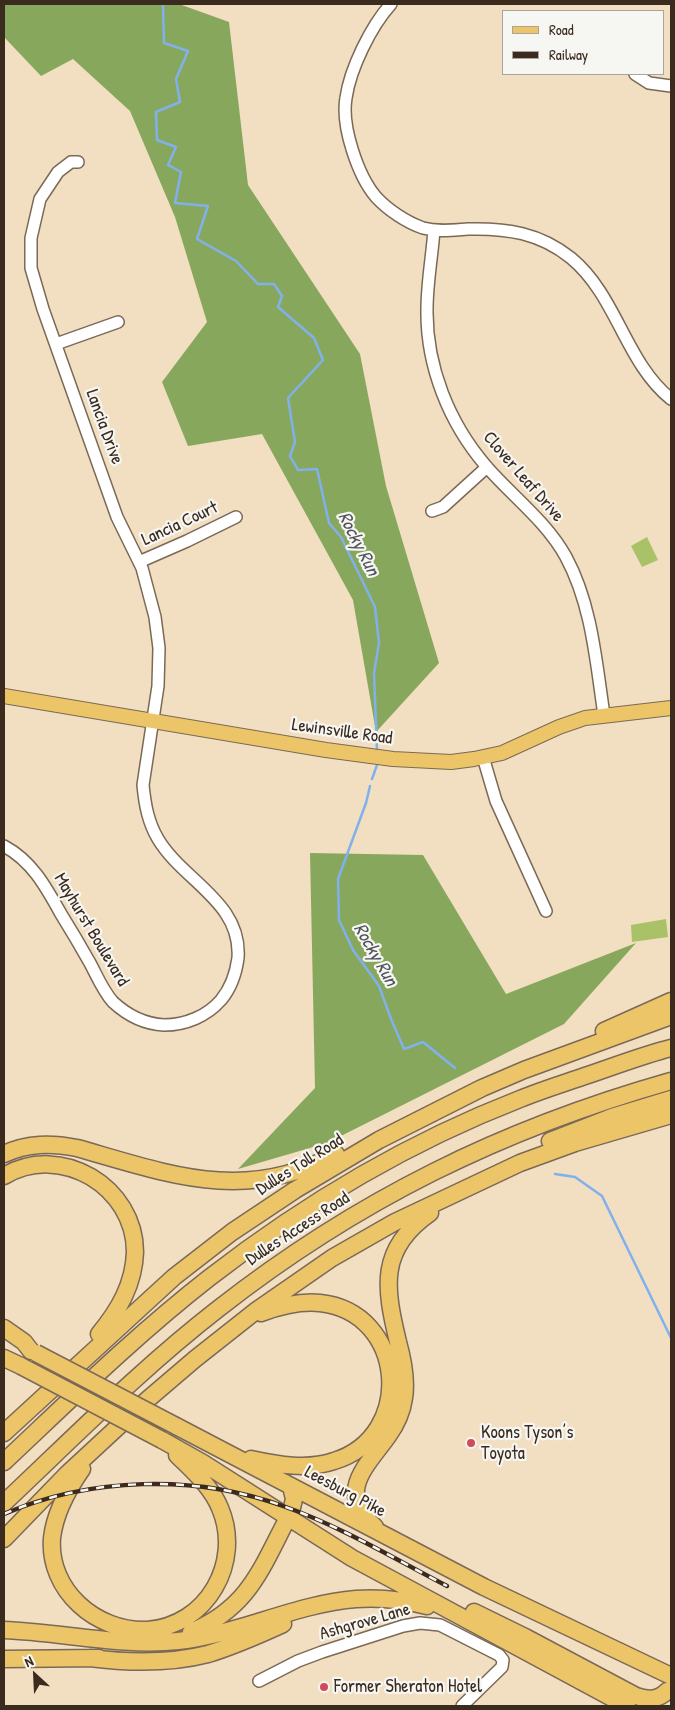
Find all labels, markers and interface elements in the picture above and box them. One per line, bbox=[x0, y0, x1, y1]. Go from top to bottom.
legend bbox=[502, 10, 665, 75]
text: Road bbox=[549, 19, 574, 40]
text: Railway bbox=[549, 44, 588, 65]
street label: Lancia Drive bbox=[81, 387, 127, 467]
street label: Clover Leaf Drive bbox=[478, 427, 568, 527]
street label: Lancia Court bbox=[138, 497, 222, 551]
water label: Rocky Run bbox=[332, 508, 384, 580]
street label: Lewinsville Road bbox=[290, 714, 394, 750]
street label: Mayhurst Boulevard bbox=[49, 870, 133, 990]
water label: Rocky Run bbox=[348, 920, 402, 990]
street label: Dulles Toll Road bbox=[252, 1130, 348, 1200]
street label: Dulles Access Road bbox=[242, 1187, 354, 1271]
place label: Koons Tyson’s Toyota bbox=[481, 1422, 573, 1465]
marker: Koons Tyson’s Toyota bbox=[465, 1437, 477, 1449]
street label: Leesburg Pike bbox=[301, 1462, 389, 1522]
street label: Ashgrove Lane bbox=[317, 1599, 413, 1645]
north arrow bbox=[10, 1650, 60, 1700]
text: N bbox=[21, 1651, 36, 1671]
place label: Former Sheraton Hotel bbox=[334, 1676, 482, 1698]
marker: Former Sheraton Hotel bbox=[318, 1681, 330, 1693]

